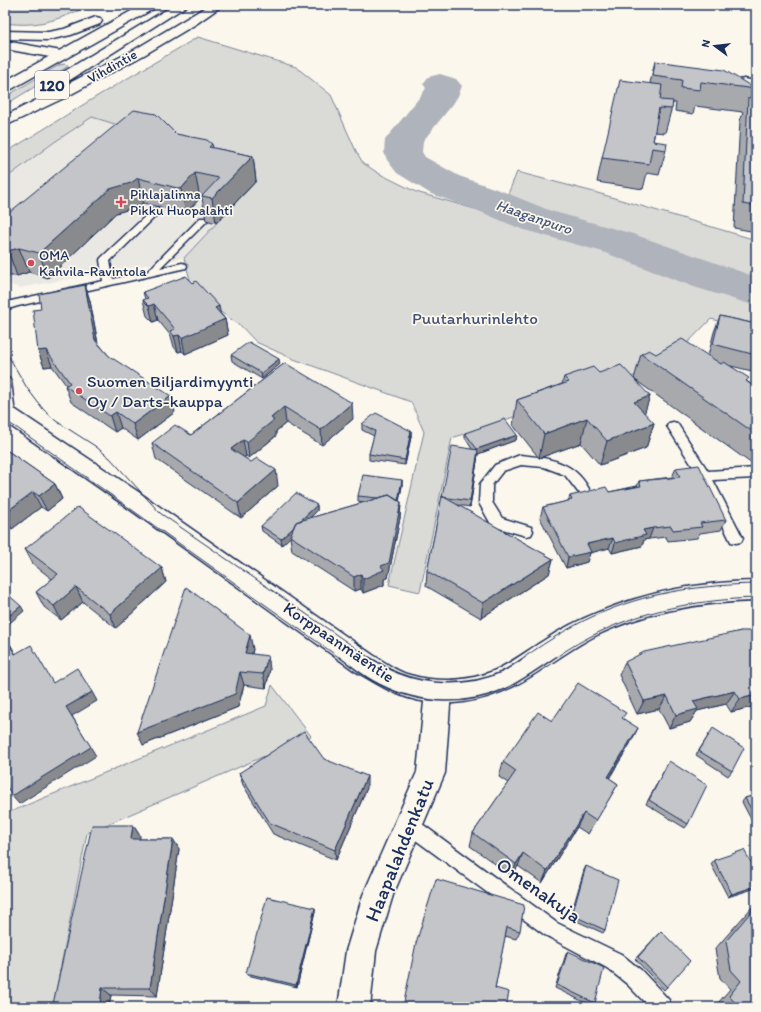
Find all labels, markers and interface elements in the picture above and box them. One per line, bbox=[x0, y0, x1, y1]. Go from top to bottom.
north arrow bbox=[695, 26, 735, 66]
text: N bbox=[699, 38, 713, 49]
street label: Vihdintie bbox=[85, 46, 140, 87]
road number: 120 bbox=[35, 71, 69, 99]
place label: Pihlajalinna Pikku Huopalahti bbox=[130, 186, 233, 219]
marker: Pihlajalinna Pikku Huopalahti bbox=[115, 196, 127, 208]
water label: Haaganpuro bbox=[494, 196, 575, 238]
place label: OMA Kahvila-Ravintola bbox=[39, 247, 147, 280]
marker: OMA Kahvila-Ravintola bbox=[26, 258, 36, 268]
park label: Puutarhurinlehto bbox=[412, 308, 538, 328]
place label: Suomen Biljardimyynti Oy / Darts-kauppa bbox=[87, 371, 253, 411]
marker: Suomen Biljardimyynti Oy / Darts-kauppa bbox=[74, 386, 84, 396]
street label: Korppaanmäentie bbox=[280, 597, 398, 687]
street label: Haapalahdenkatu bbox=[359, 775, 439, 925]
street label: Omenakuja bbox=[492, 852, 587, 928]

